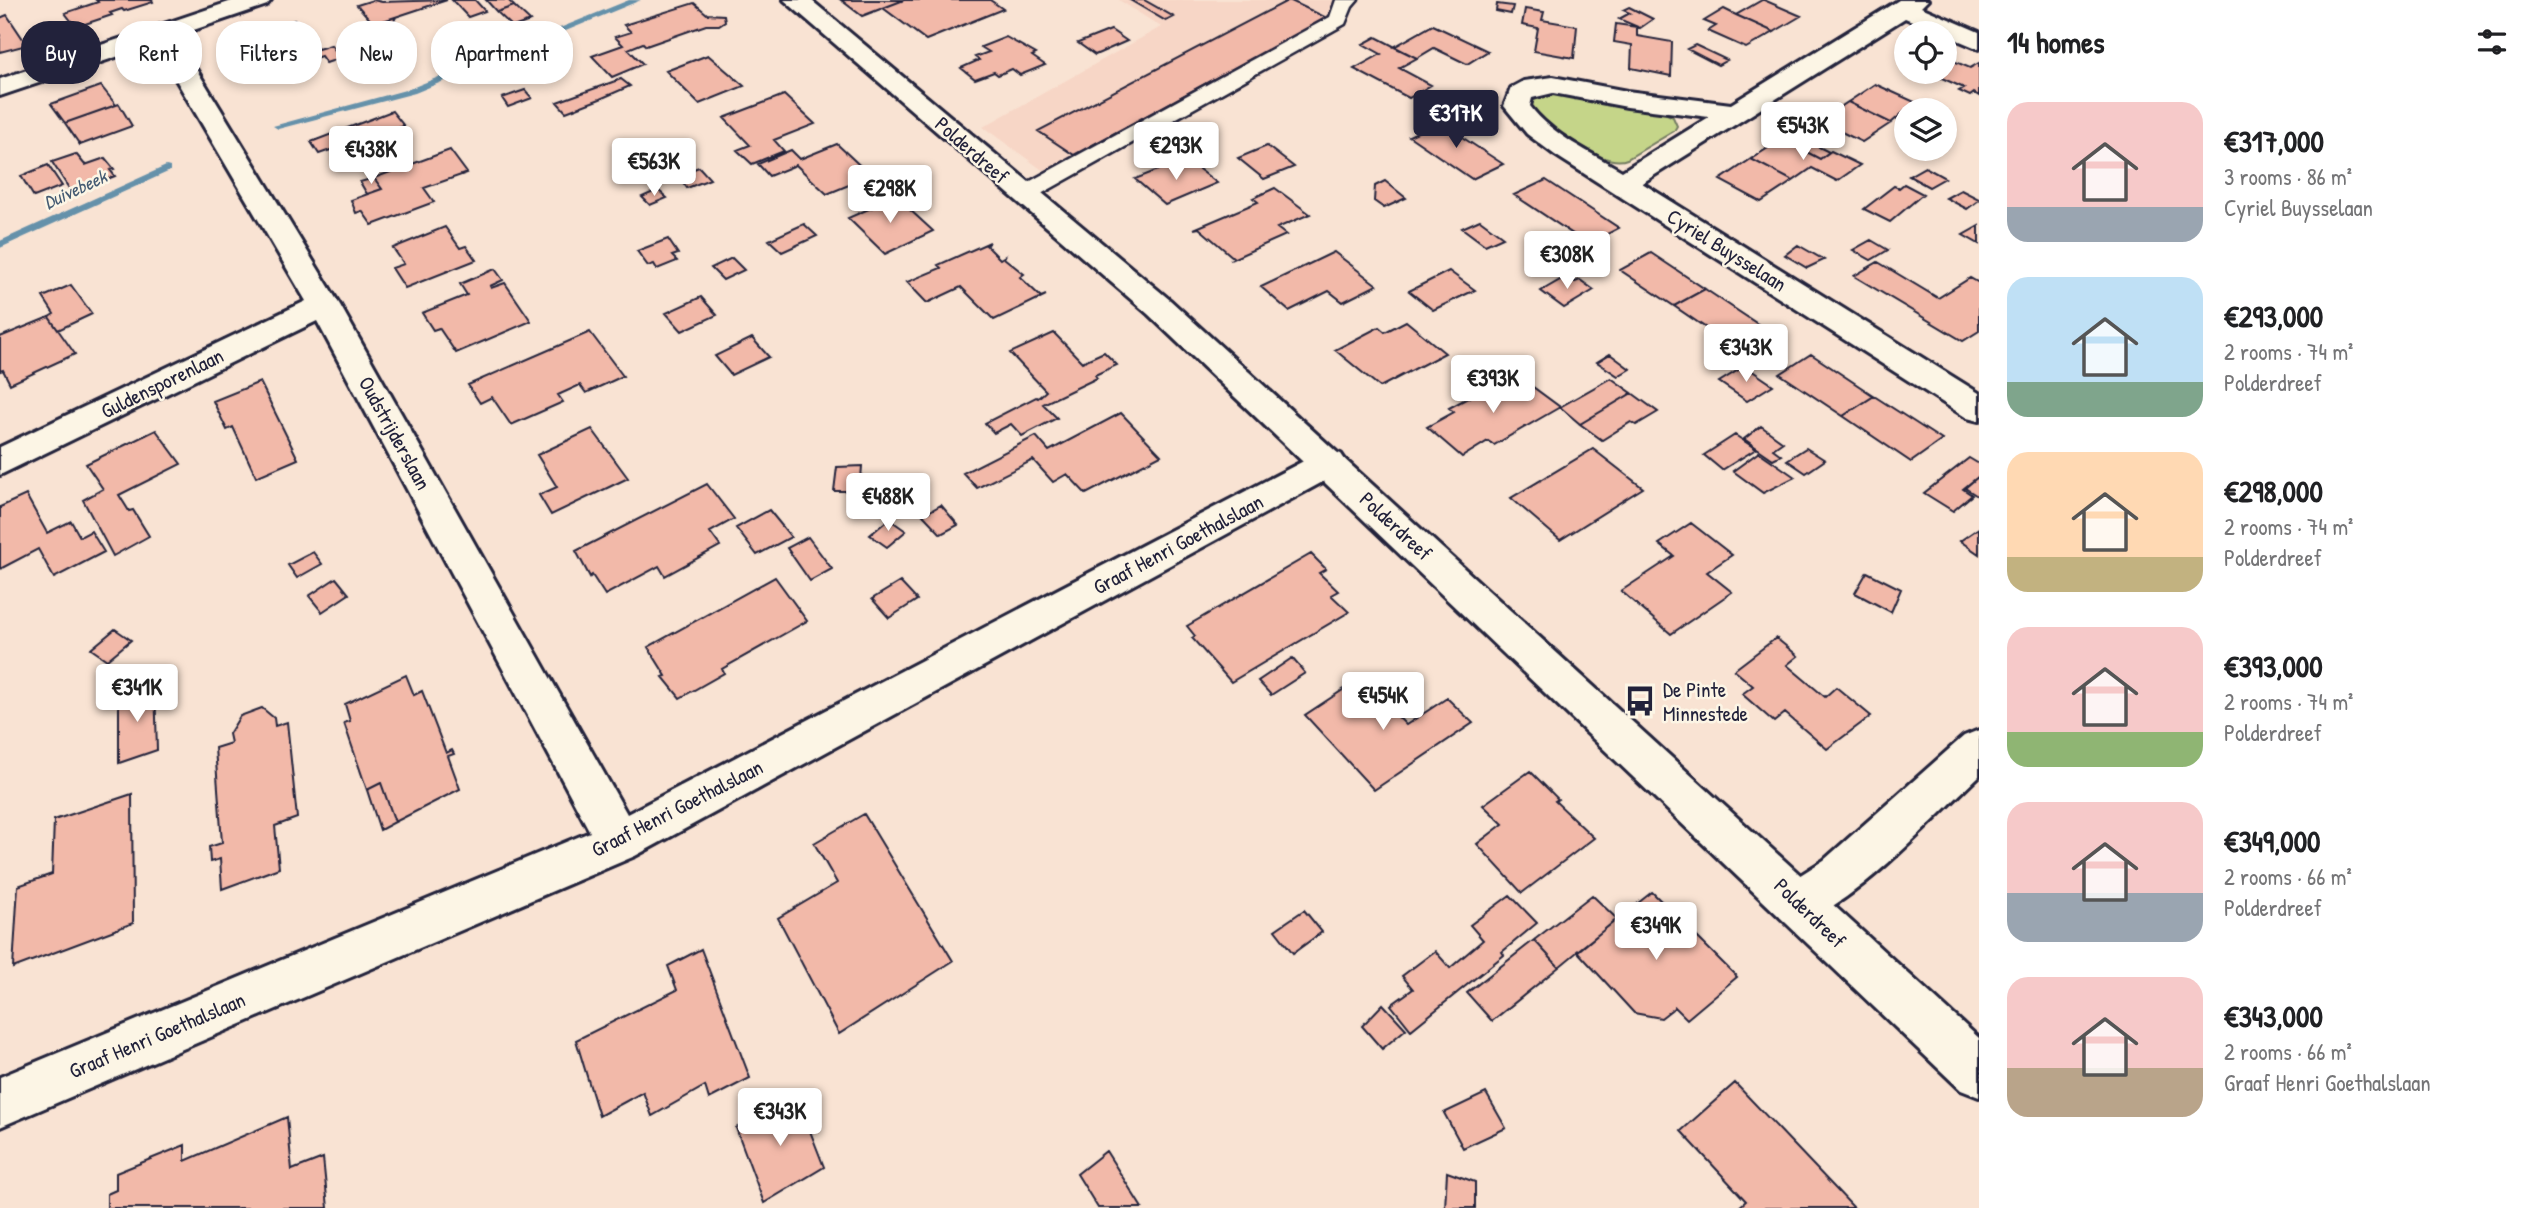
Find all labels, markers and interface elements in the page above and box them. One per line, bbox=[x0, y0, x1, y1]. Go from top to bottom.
chip: Buy bbox=[21, 21, 101, 84]
chip: Rent bbox=[115, 21, 202, 84]
chip: Filters bbox=[216, 21, 322, 84]
chip: New bbox=[336, 21, 417, 84]
chip: Apartment bbox=[431, 21, 573, 84]
map controls bbox=[1894, 21, 1957, 161]
button: locate bbox=[1894, 21, 1957, 84]
text: 14 homes bbox=[2007, 22, 2105, 62]
icon: filters bbox=[2473, 23, 2511, 61]
pin: €317K bbox=[1407, 90, 1505, 150]
text: €317K bbox=[1429, 97, 1483, 128]
button: layers bbox=[1894, 98, 1957, 161]
pin: €543K bbox=[1754, 102, 1852, 162]
text: €543K bbox=[1777, 109, 1829, 140]
street label: Polderdreef bbox=[929, 110, 1016, 191]
text: €317,000 bbox=[2224, 121, 2324, 161]
pin: €293K bbox=[1127, 122, 1225, 182]
pin: €438K bbox=[322, 127, 420, 186]
text: €293K bbox=[1150, 129, 1202, 160]
icon: home bbox=[2063, 130, 2147, 214]
text: €438K bbox=[345, 133, 397, 164]
pin: €563K bbox=[605, 138, 703, 198]
text: €563K bbox=[628, 145, 680, 176]
text: 3 rooms · 86 m² bbox=[2224, 161, 2352, 192]
water label: Duivebeek bbox=[39, 162, 113, 215]
pin: €298K bbox=[841, 166, 939, 225]
text: €298K bbox=[864, 172, 916, 203]
text: Cyriel Buysselaan bbox=[2224, 192, 2373, 223]
street label: Cyriel Buysselaan bbox=[1662, 202, 1792, 298]
pin: €308K bbox=[1518, 232, 1616, 291]
text: €308K bbox=[1540, 238, 1594, 269]
text: €293,000 bbox=[2224, 296, 2323, 336]
icon: home bbox=[2063, 305, 2147, 389]
pin: €343K bbox=[1697, 324, 1795, 384]
text: €343K bbox=[1720, 331, 1772, 362]
text: 2 rooms · 74 m² bbox=[2224, 336, 2353, 367]
street label: Guldensporenlaan bbox=[96, 341, 228, 425]
pin: €393K bbox=[1444, 356, 1542, 415]
text: €393K bbox=[1467, 362, 1519, 393]
text: Polderdreef bbox=[2224, 367, 2322, 398]
street label: Oudstrijderslaan bbox=[352, 371, 438, 495]
text: €298,000 bbox=[2224, 471, 2323, 511]
pin: €488K bbox=[839, 474, 937, 533]
text: €488K bbox=[862, 480, 914, 511]
icon: home bbox=[2063, 480, 2147, 564]
street label: Polderdreef bbox=[1353, 485, 1439, 567]
street label: Graaf Henri Goethalslaan bbox=[1088, 487, 1268, 601]
text: 2 rooms · 74 m² bbox=[2224, 511, 2353, 542]
text: Polderdreef bbox=[2224, 542, 2322, 573]
text: €393,000 bbox=[2224, 646, 2323, 686]
icon: home bbox=[2063, 655, 2147, 739]
pin: €341K bbox=[88, 664, 186, 724]
text: €341K bbox=[112, 671, 162, 702]
pin: €454K bbox=[1334, 672, 1432, 732]
place label: De Pinte Minnestede bbox=[1663, 675, 1748, 728]
text: €454K bbox=[1358, 679, 1408, 710]
bus stop icon: De Pinte Minnestede bbox=[1623, 684, 1657, 718]
text: 2 rooms · 74 m² bbox=[2224, 686, 2353, 717]
text: Polderdreef bbox=[2224, 717, 2322, 748]
street label: Graaf Henri Goethalslaan bbox=[586, 752, 768, 864]
text: €349,000 bbox=[2224, 821, 2321, 861]
icon: home bbox=[2063, 830, 2147, 914]
text: 2 rooms · 66 m² bbox=[2224, 861, 2352, 892]
street label: Polderdreef bbox=[1768, 872, 1853, 955]
text: Polderdreef bbox=[2224, 892, 2322, 923]
pin: €349K bbox=[1607, 902, 1705, 962]
text: €349K bbox=[1631, 909, 1681, 940]
street label: Graaf Henri Goethalslaan bbox=[64, 985, 250, 1085]
text: €343,000 bbox=[2224, 996, 2323, 1036]
icon: home bbox=[2063, 1005, 2147, 1089]
text: 2 rooms · 66 m² bbox=[2224, 1036, 2352, 1067]
text: Graaf Henri Goethalslaan bbox=[2224, 1067, 2431, 1098]
pin: €343K bbox=[731, 1088, 829, 1148]
text: €343K bbox=[754, 1095, 806, 1126]

